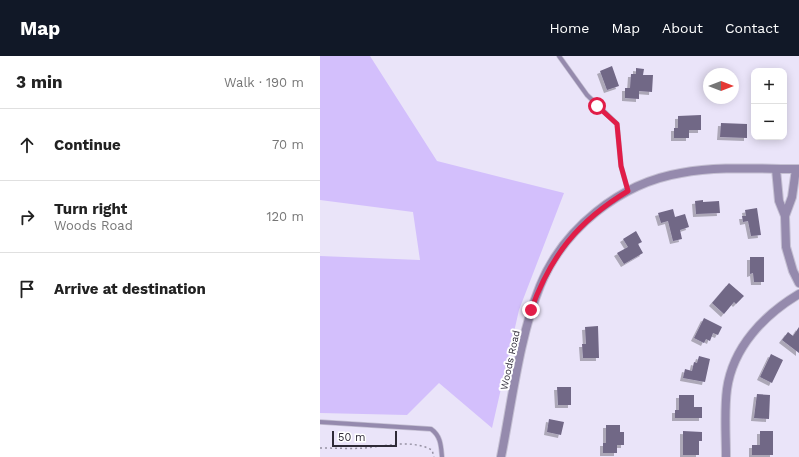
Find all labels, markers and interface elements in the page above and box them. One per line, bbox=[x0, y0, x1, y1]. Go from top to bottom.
text: Map bbox=[20, 17, 60, 40]
text: Home bbox=[549, 20, 589, 36]
text: Map bbox=[611, 20, 640, 36]
text: About bbox=[662, 20, 703, 36]
text: Contact bbox=[725, 20, 779, 36]
north arrow bbox=[703, 68, 739, 104]
map controls bbox=[751, 68, 787, 140]
button: + bbox=[751, 68, 787, 104]
text: 3 min bbox=[16, 72, 62, 92]
text: Walk · 190 m bbox=[224, 75, 304, 90]
route start bbox=[588, 97, 606, 115]
button: − bbox=[751, 104, 787, 140]
icon: ahead bbox=[16, 134, 38, 156]
text: Continue bbox=[54, 136, 121, 154]
text: 70 m bbox=[272, 137, 304, 152]
text: Turn right bbox=[54, 200, 127, 218]
icon: right bbox=[16, 206, 38, 228]
text: 120 m bbox=[266, 209, 304, 224]
text: Woods Road bbox=[54, 218, 133, 233]
icon: arrive bbox=[16, 278, 38, 300]
text: Arrive at destination bbox=[54, 280, 206, 298]
route end bbox=[522, 301, 540, 319]
street label: Woods Road bbox=[498, 329, 522, 391]
scale bar bbox=[332, 429, 397, 448]
text: 50 m bbox=[338, 431, 365, 444]

